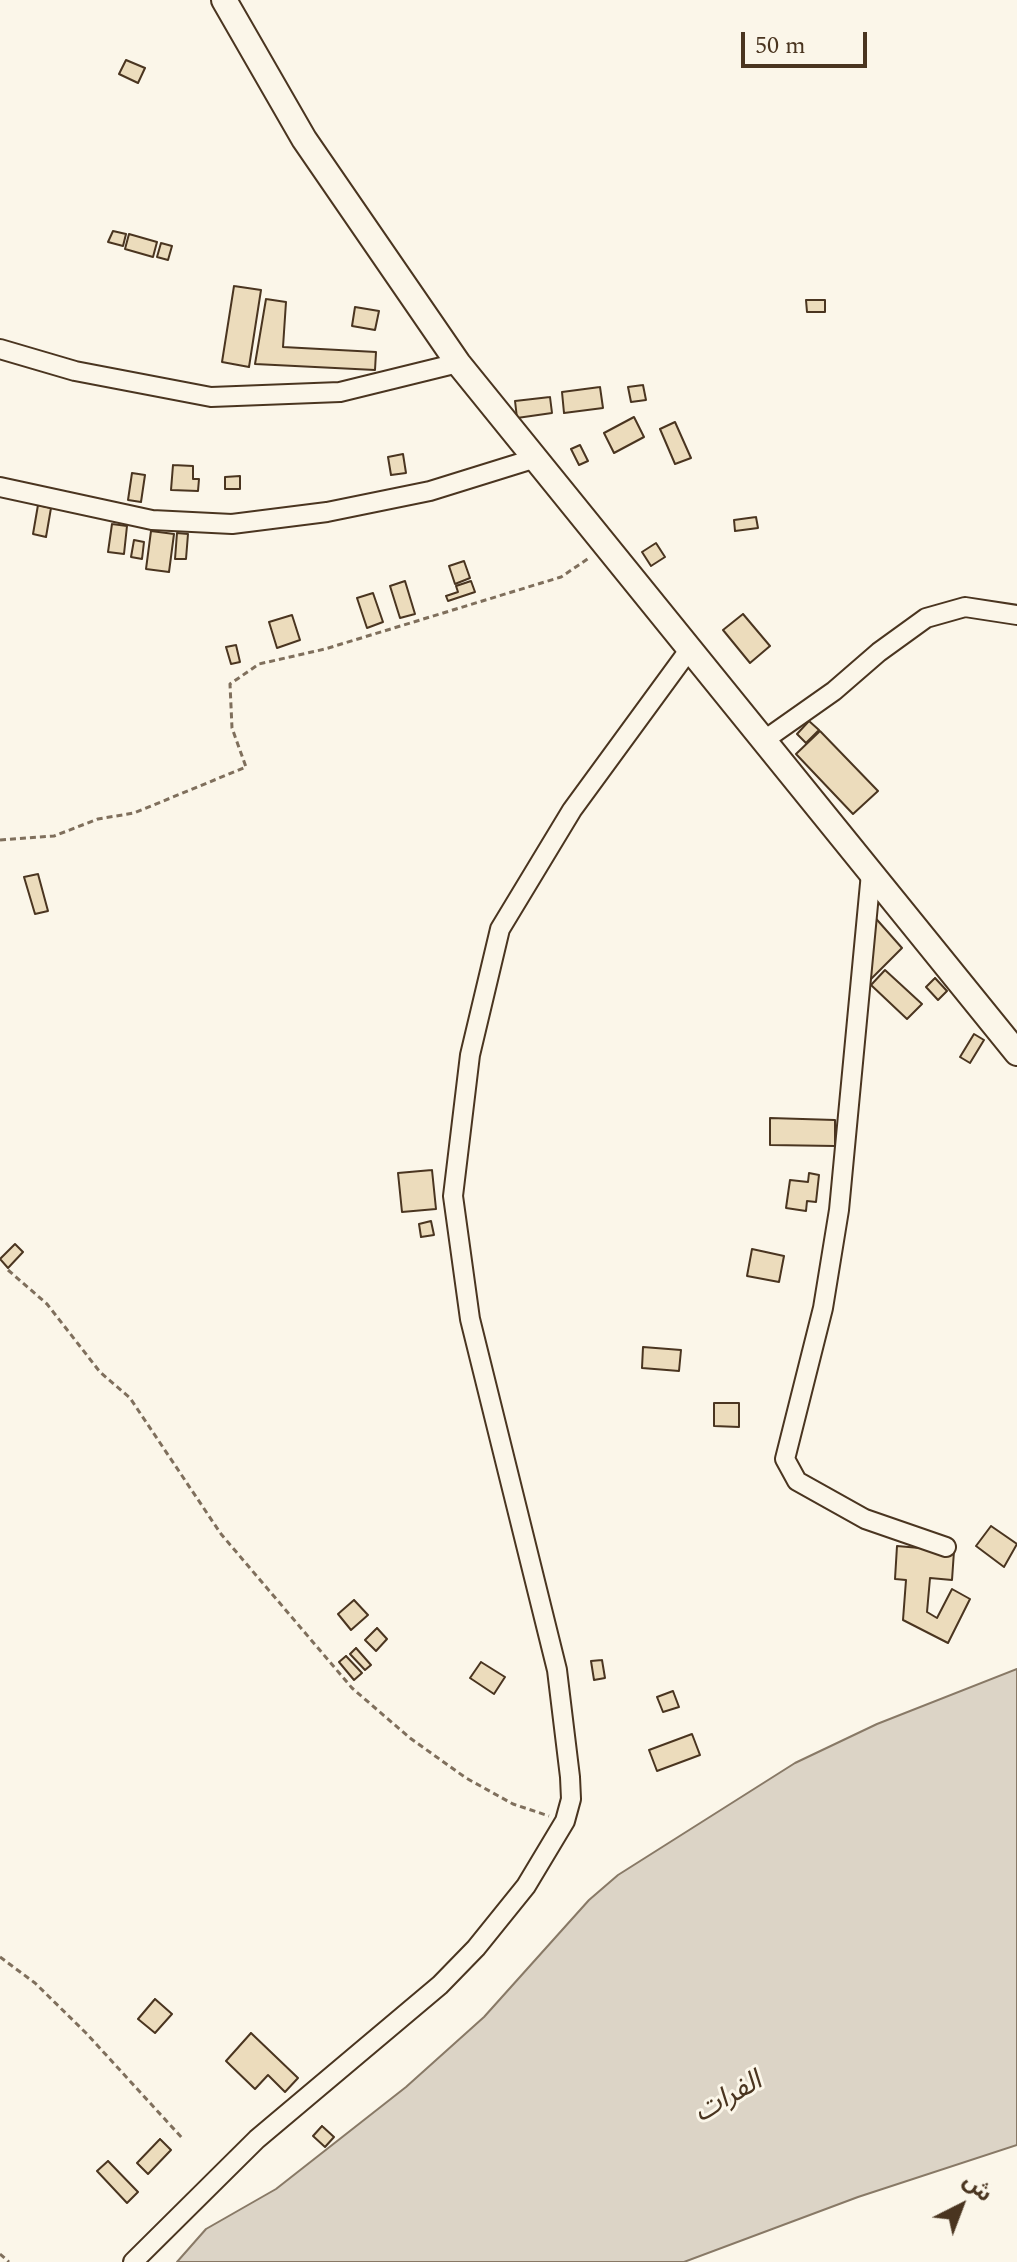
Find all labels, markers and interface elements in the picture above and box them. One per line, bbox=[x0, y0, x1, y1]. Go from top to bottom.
scale bar bbox=[745, 16, 871, 66]
text: 50 m bbox=[755, 28, 806, 64]
water label: الفرات bbox=[689, 2066, 769, 2132]
text: ش bbox=[955, 2165, 1000, 2210]
north arrow bbox=[921, 2166, 1001, 2246]

